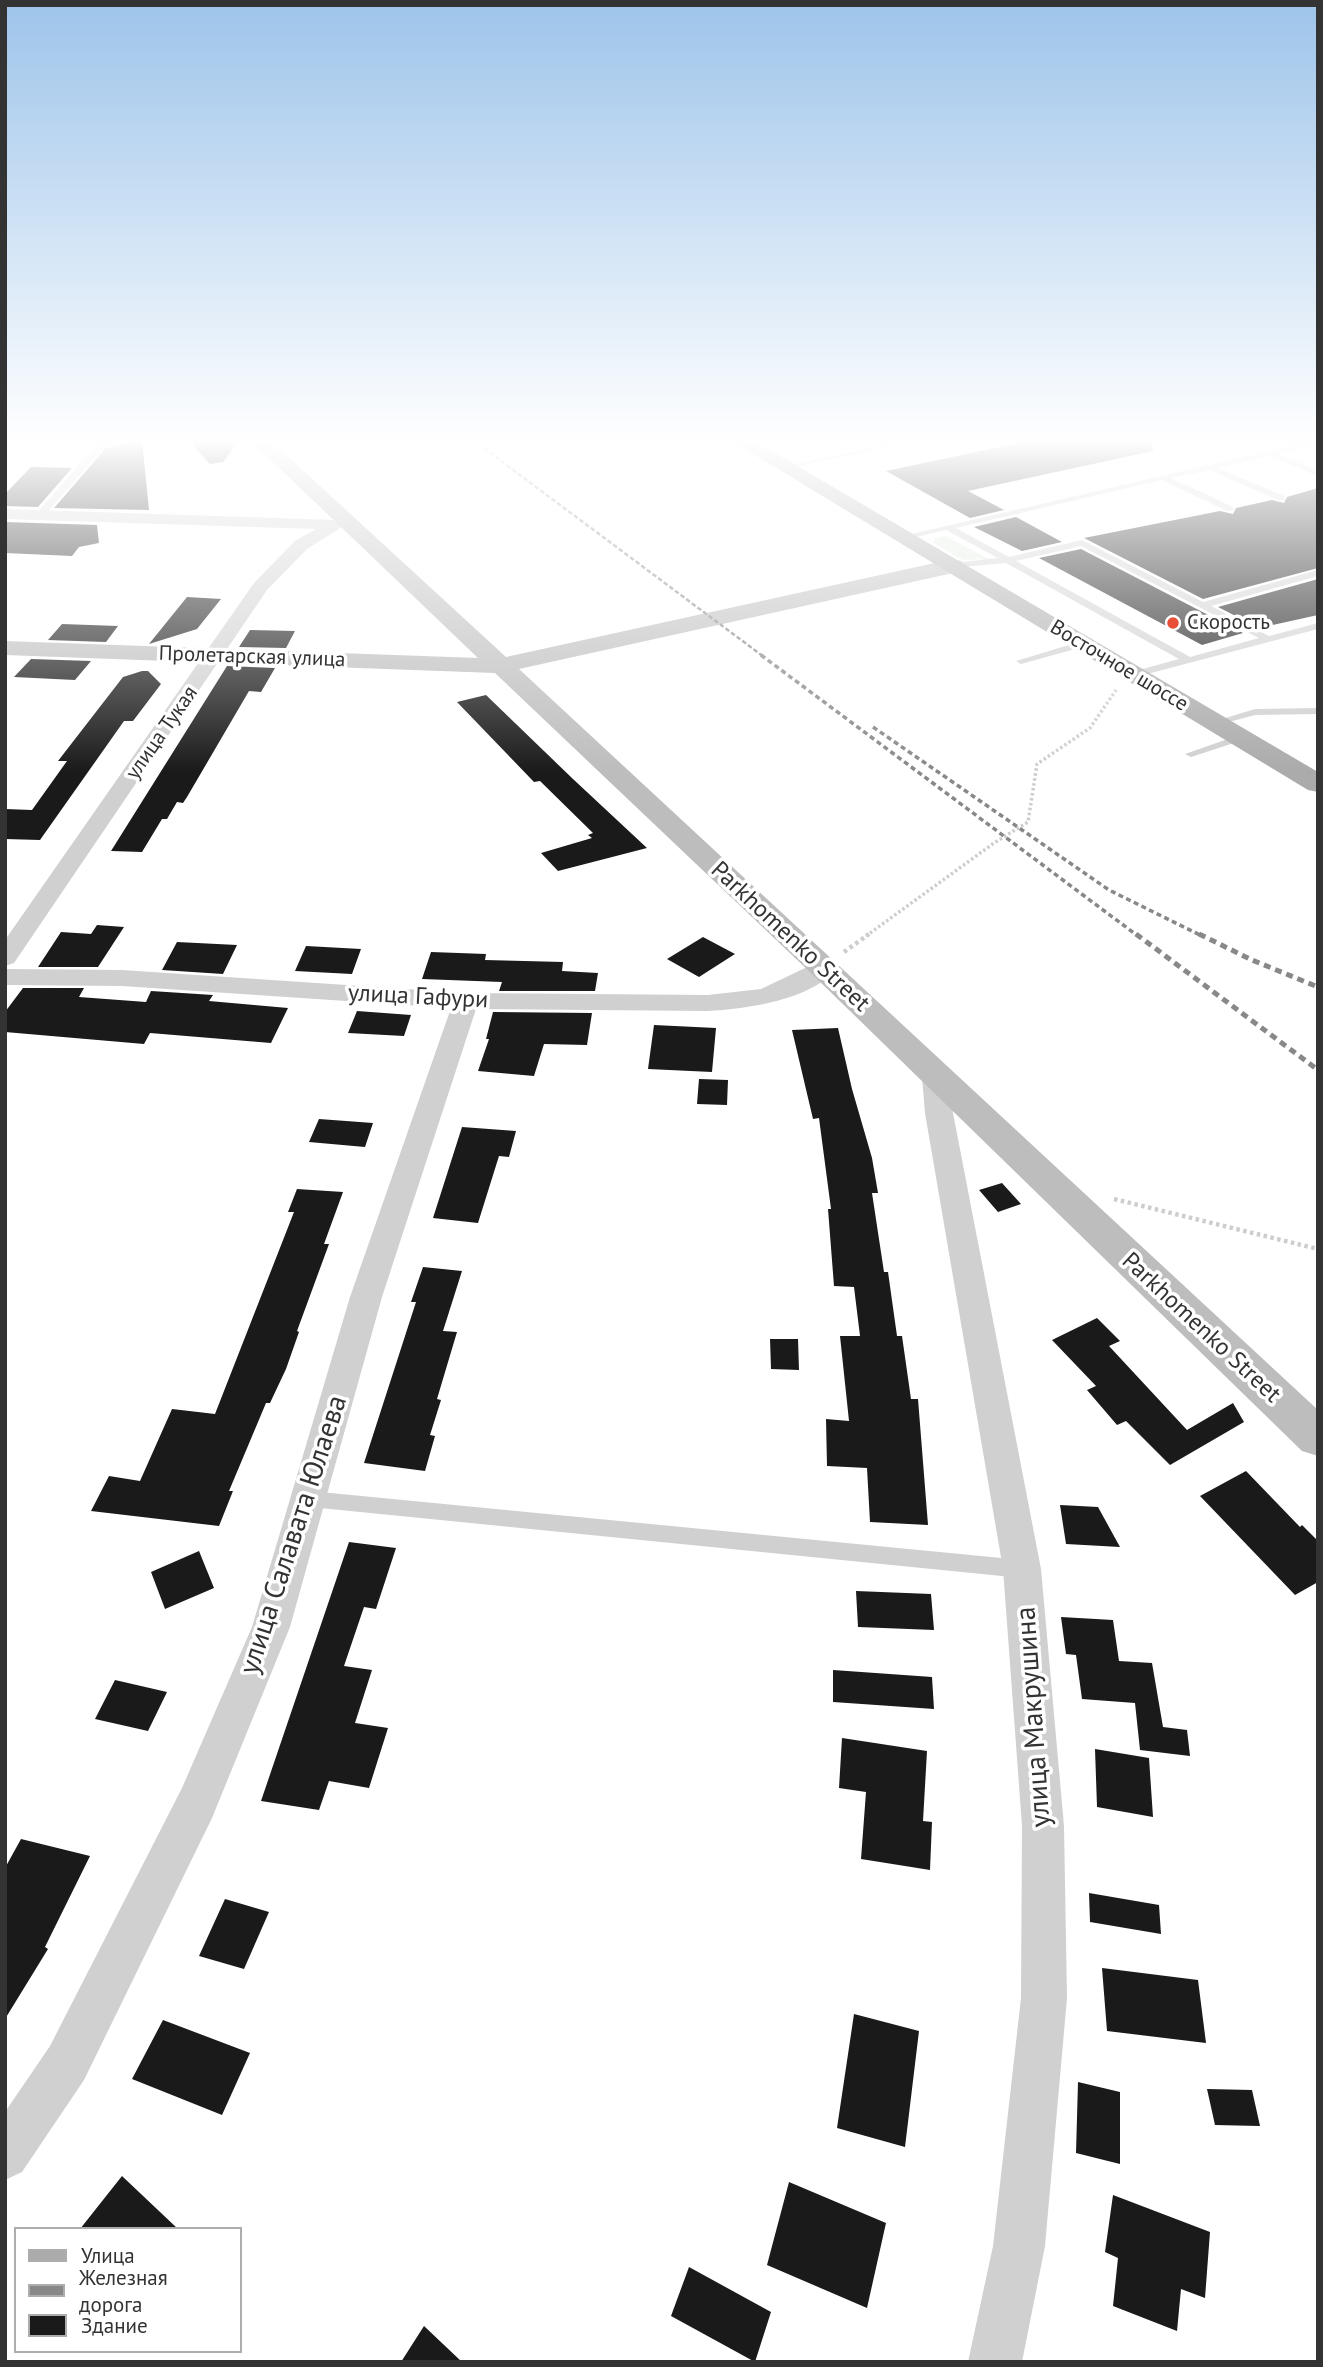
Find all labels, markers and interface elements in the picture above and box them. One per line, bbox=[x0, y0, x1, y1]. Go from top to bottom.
place label: Скорость bbox=[1187, 610, 1270, 636]
street label: Восточное шоссе bbox=[1045, 615, 1193, 717]
marker: Скорость bbox=[1165, 615, 1181, 631]
street label: Пролетарская улица bbox=[158, 641, 346, 673]
street label: улица Тукая bbox=[121, 681, 203, 785]
street label: Parkhomenko Street bbox=[705, 856, 875, 1018]
street label: улица Гафури bbox=[347, 979, 489, 1015]
street label: Parkhomenko Street bbox=[1116, 1247, 1286, 1409]
street label: улица Салавата Юлаева bbox=[233, 1391, 355, 1679]
street label: улица Макрушина bbox=[1010, 1606, 1058, 1828]
legend bbox=[14, 2227, 242, 2353]
text: Улица bbox=[81, 2242, 135, 2269]
text: Железная дорога bbox=[79, 2264, 168, 2318]
text: Здание bbox=[81, 2312, 148, 2339]

